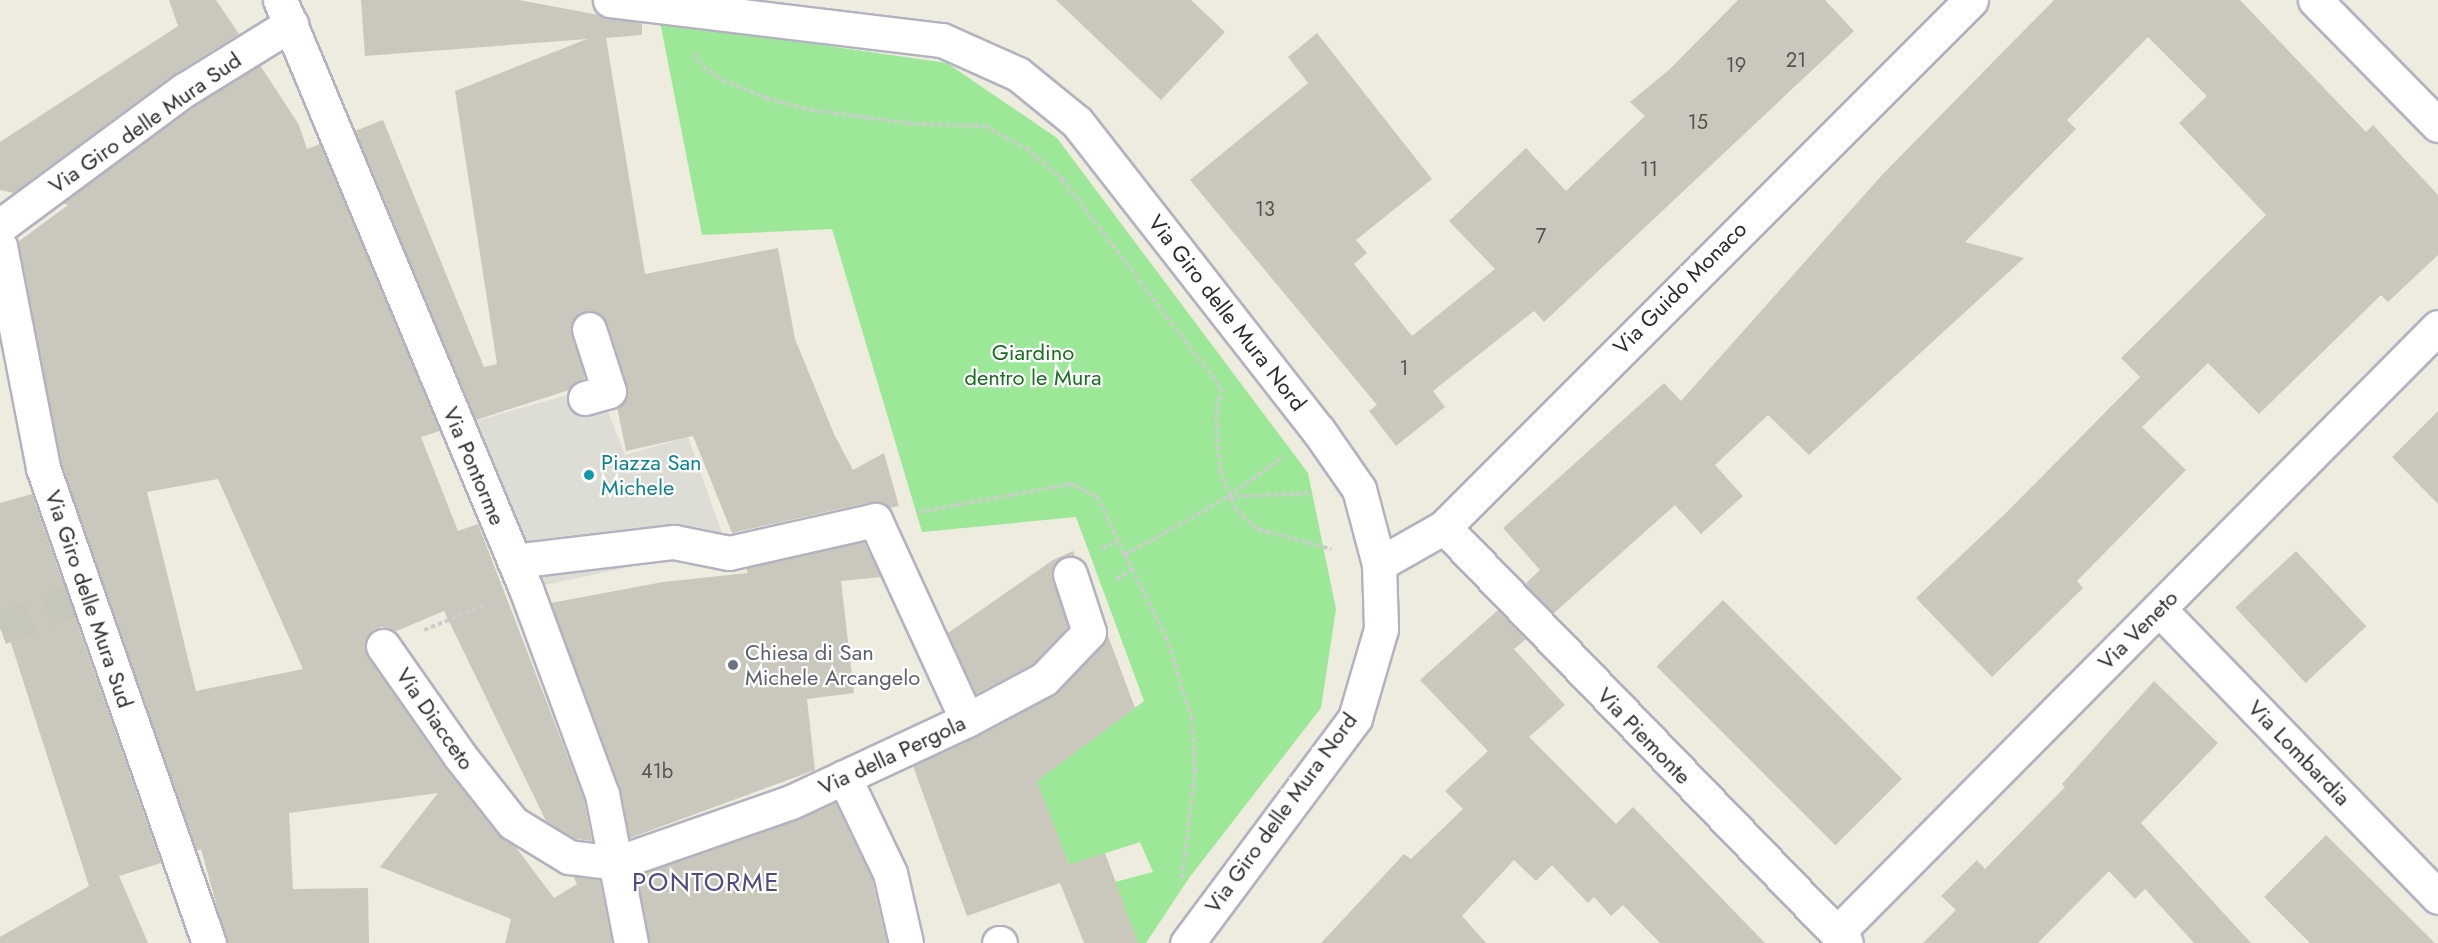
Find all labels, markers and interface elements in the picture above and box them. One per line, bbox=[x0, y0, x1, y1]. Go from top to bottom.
street label: Via Giro delle Mura Sud bbox=[44, 47, 246, 199]
house number: 21 bbox=[1786, 48, 1806, 72]
house number: 19 bbox=[1726, 53, 1746, 77]
house number: 15 bbox=[1688, 110, 1708, 134]
house number: 11 bbox=[1640, 157, 1658, 181]
house number: 13 bbox=[1255, 197, 1275, 221]
street label: Via Giro delle Mura Nord bbox=[1142, 210, 1312, 416]
street label: Via Guido Monaco bbox=[1608, 216, 1752, 360]
house number: 7 bbox=[1536, 224, 1546, 248]
park label: Giardino dentro le Mura bbox=[964, 339, 1102, 390]
house number: 1 bbox=[1400, 356, 1408, 380]
street label: Via Pontorme bbox=[437, 403, 511, 529]
place label: Piazza San Michele bbox=[601, 449, 702, 500]
marker: Piazza San Michele bbox=[582, 468, 596, 482]
street label: Via Giro delle Mura Sud bbox=[39, 487, 139, 711]
street label: Via Veneto bbox=[2093, 585, 2183, 675]
place label: Chiesa di San Michele Arcangelo bbox=[745, 639, 920, 690]
marker: Chiesa di San Michele Arcangelo bbox=[726, 658, 740, 672]
street label: Via Diacceto bbox=[390, 663, 480, 775]
street label: Via Piemonte bbox=[1591, 682, 1697, 790]
street label: Via Lombardia bbox=[2242, 695, 2356, 811]
street label: Via Giro delle Mura Nord bbox=[1199, 708, 1363, 918]
street label: Via della Pergola bbox=[814, 709, 970, 801]
house number: 41b bbox=[641, 759, 673, 783]
district label: PONTORME bbox=[632, 867, 780, 899]

